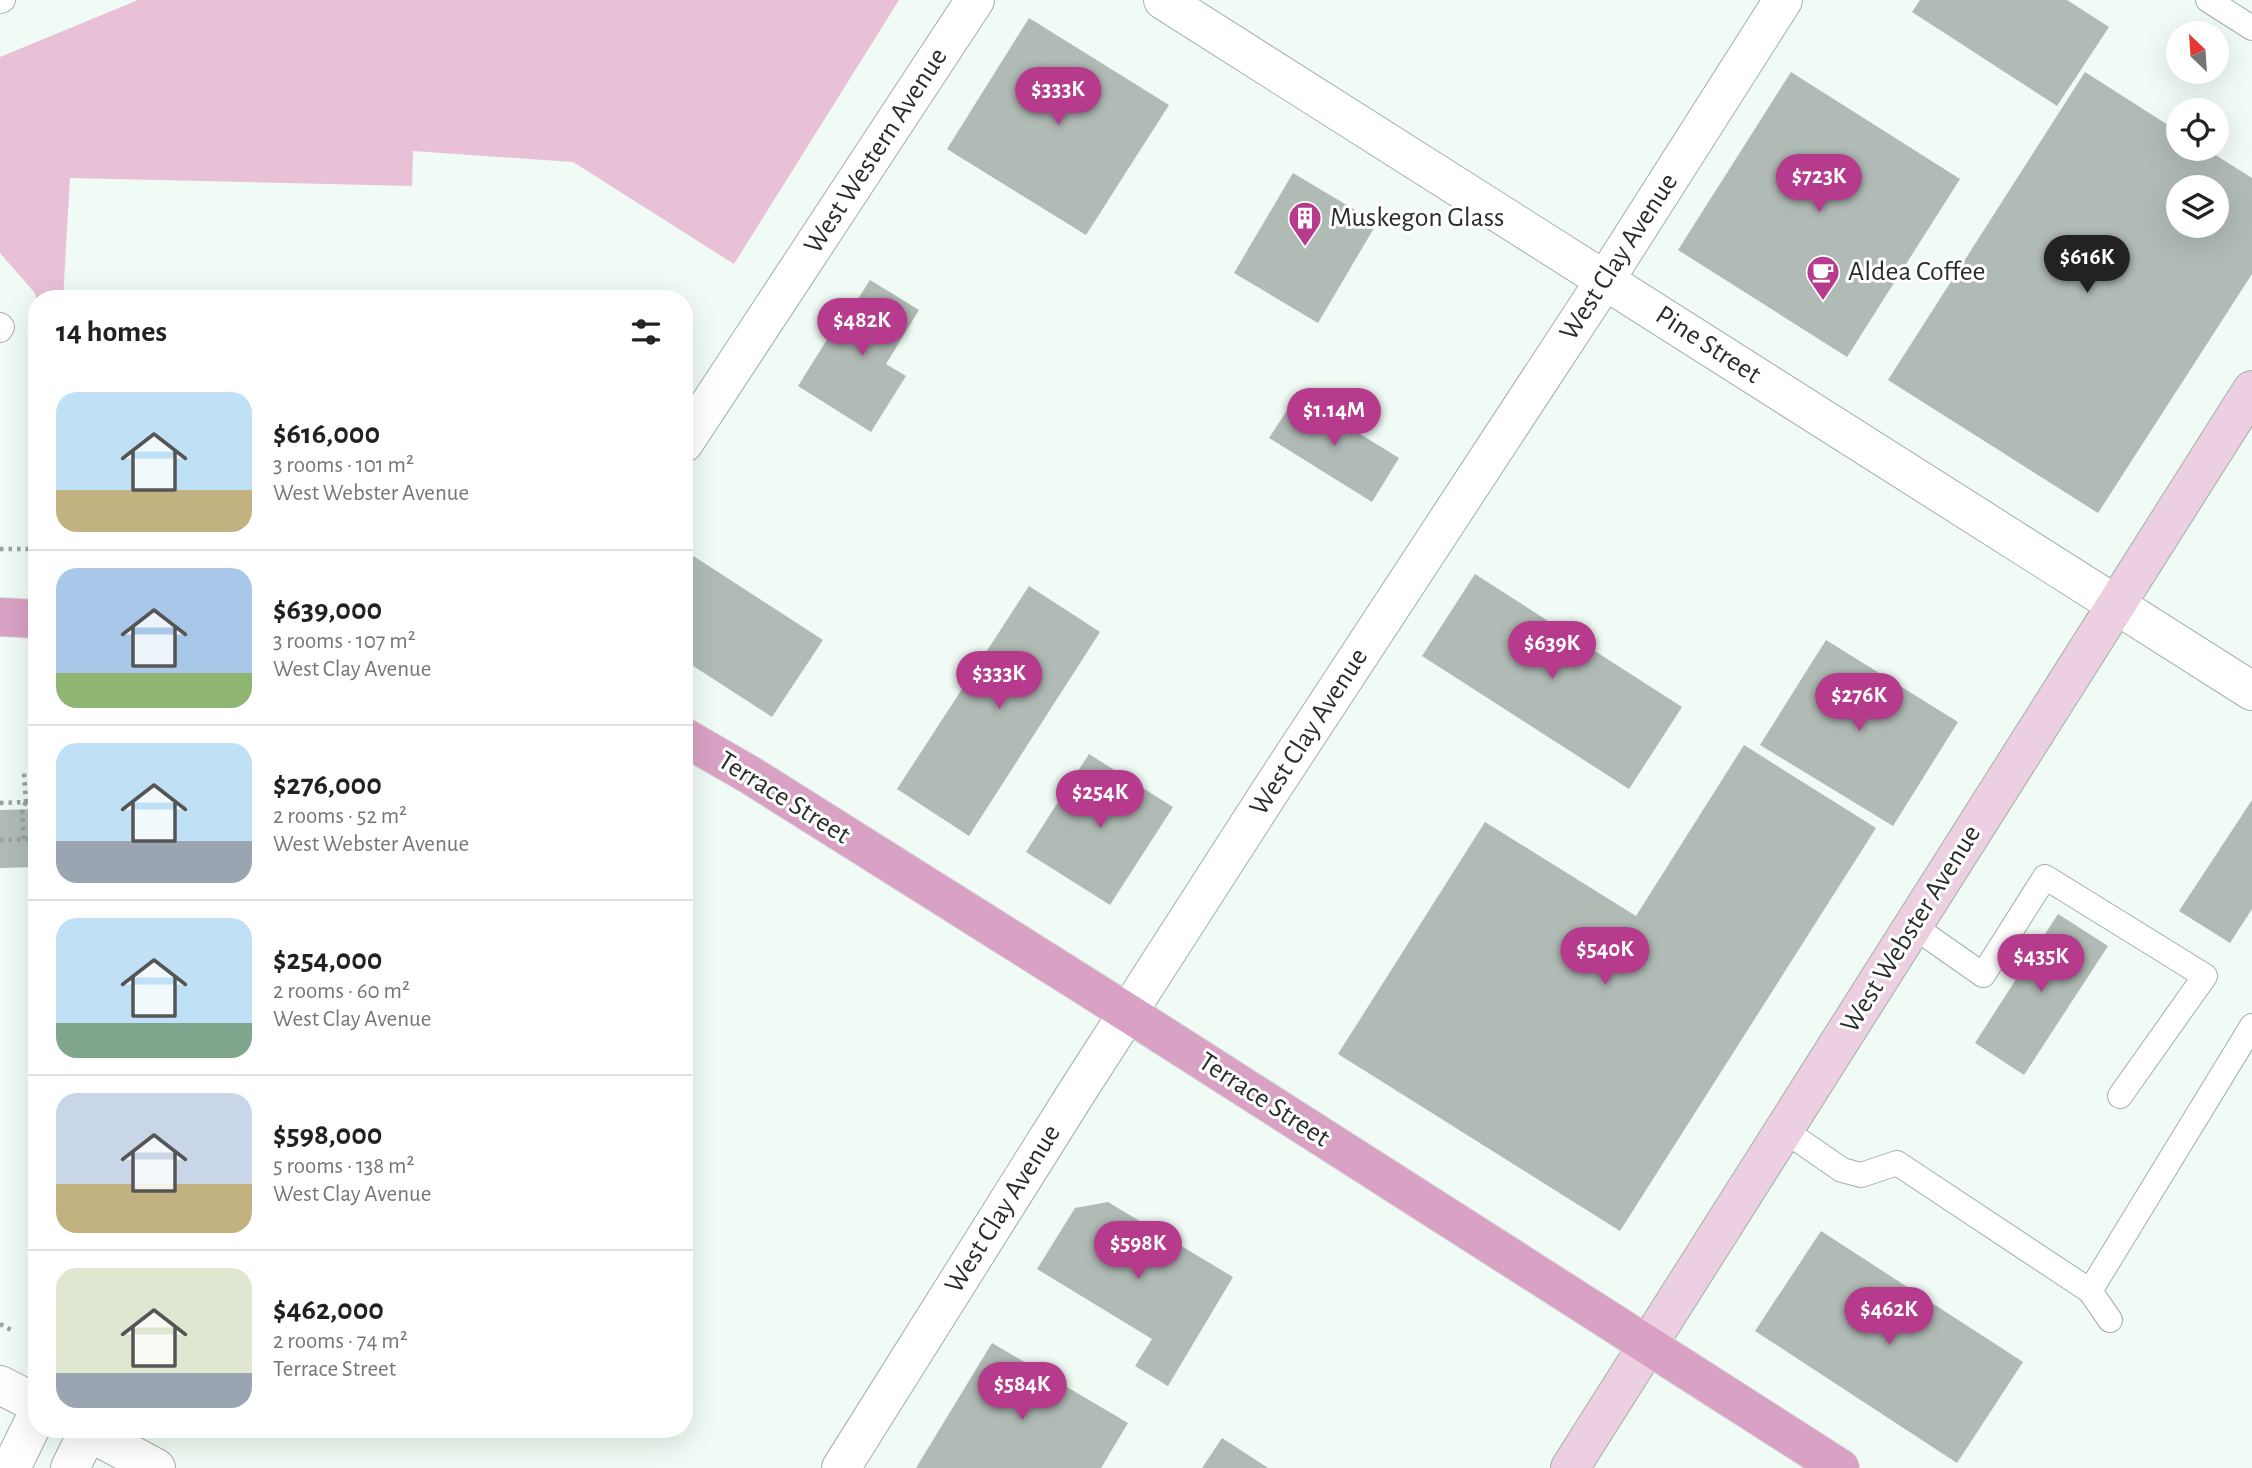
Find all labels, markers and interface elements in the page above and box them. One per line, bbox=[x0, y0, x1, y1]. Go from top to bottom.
north arrow bbox=[2166, 21, 2230, 84]
map controls bbox=[2166, 21, 2229, 238]
street label: West Western Avenue bbox=[799, 43, 953, 259]
pin: $333K bbox=[1009, 68, 1107, 127]
text: $333K bbox=[1031, 78, 1085, 101]
button: locate bbox=[2166, 98, 2229, 161]
pin: $723K bbox=[1770, 154, 1868, 214]
text: $723K bbox=[1792, 165, 1846, 188]
street label: West Clay Avenue bbox=[1555, 169, 1683, 345]
button: layers bbox=[2166, 175, 2229, 238]
building icon: Muskegon Glass bbox=[1286, 199, 1324, 248]
place label: Muskegon Glass bbox=[1330, 204, 1504, 232]
pin: $616K bbox=[2038, 236, 2136, 295]
text: $616K bbox=[2060, 246, 2114, 269]
cafe icon: Aldea Coffee bbox=[1804, 253, 1842, 302]
place label: Aldea Coffee bbox=[1848, 258, 1986, 286]
pin: $482K bbox=[813, 298, 911, 358]
street label: Pine Street bbox=[1650, 301, 1766, 389]
text: $482K bbox=[833, 309, 891, 332]
icon: filters bbox=[627, 313, 665, 351]
text: 14 homes bbox=[56, 317, 167, 347]
pin: $1.14M bbox=[1277, 388, 1391, 448]
text: $1.14M bbox=[1303, 399, 1365, 422]
text: $616,000 bbox=[273, 419, 380, 449]
icon: home bbox=[112, 420, 196, 504]
text: 3 rooms · 101 m² bbox=[273, 454, 414, 477]
text: West Webster Avenue bbox=[273, 482, 469, 505]
text: $639,000 bbox=[273, 595, 382, 625]
icon: home bbox=[112, 596, 196, 680]
pin: $639K bbox=[1503, 622, 1601, 681]
text: 3 rooms · 107 m² bbox=[273, 630, 416, 653]
text: $639K bbox=[1524, 632, 1580, 655]
street label: West Clay Avenue bbox=[1245, 644, 1373, 820]
pin: $333K bbox=[950, 652, 1048, 711]
text: West Clay Avenue bbox=[273, 658, 431, 681]
text: $333K bbox=[972, 662, 1026, 685]
pin: $276K bbox=[1810, 674, 1908, 733]
text: $276K bbox=[1831, 684, 1887, 707]
street label: Terrace Street bbox=[713, 746, 855, 850]
text: $276,000 bbox=[273, 770, 382, 800]
pin: $254K bbox=[1051, 770, 1149, 830]
icon: home bbox=[112, 771, 196, 855]
text: $254K bbox=[1072, 781, 1128, 804]
text: 2 rooms · 52 m² bbox=[273, 805, 407, 828]
street label: West Webster Avenue bbox=[1836, 820, 1986, 1038]
text: West Webster Avenue bbox=[273, 833, 469, 856]
pin: $540K bbox=[1556, 928, 1654, 987]
pin: $435K bbox=[1992, 934, 2090, 994]
text: $540K bbox=[1576, 938, 1634, 961]
text: $254,000 bbox=[273, 945, 382, 975]
text: $435K bbox=[2013, 945, 2069, 968]
icon: home bbox=[112, 946, 196, 1030]
text: 2 rooms · 60 m² bbox=[273, 980, 410, 1003]
text: West Clay Avenue bbox=[273, 1008, 431, 1031]
street label: Terrace Street bbox=[1194, 1047, 1334, 1153]
text: $598,000 bbox=[273, 1120, 383, 1150]
street label: West Clay Avenue bbox=[940, 1120, 1066, 1298]
icon: home bbox=[112, 1121, 196, 1205]
text: 5 rooms · 138 m² bbox=[273, 1155, 414, 1178]
text: West Clay Avenue bbox=[273, 1183, 431, 1206]
pin: $598K bbox=[1089, 1222, 1187, 1281]
text: $598K bbox=[1110, 1232, 1166, 1255]
pin: $462K bbox=[1840, 1288, 1938, 1347]
text: $462,000 bbox=[273, 1295, 384, 1325]
icon: home bbox=[112, 1296, 196, 1380]
text: $462K bbox=[1860, 1298, 1918, 1321]
text: 2 rooms · 74 m² bbox=[273, 1330, 408, 1353]
text: Terrace Street bbox=[273, 1358, 396, 1381]
pin: $584K bbox=[973, 1362, 1071, 1422]
text: $584K bbox=[994, 1373, 1050, 1396]

